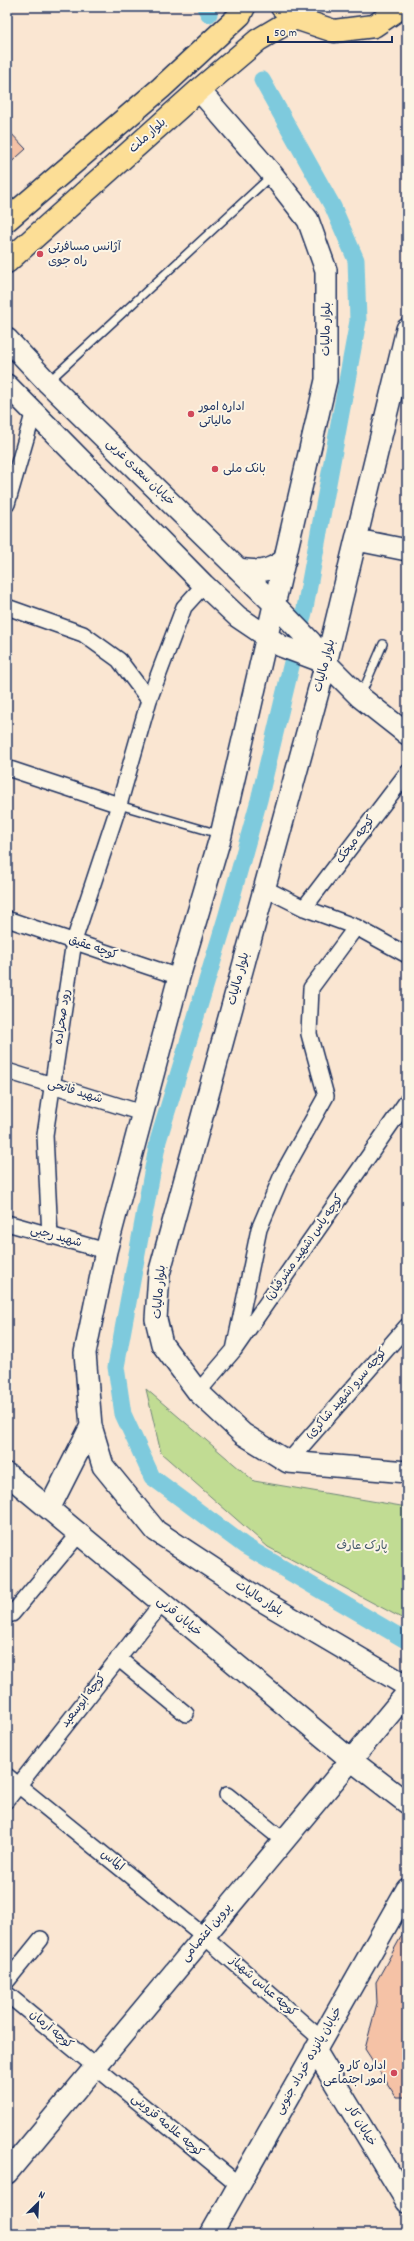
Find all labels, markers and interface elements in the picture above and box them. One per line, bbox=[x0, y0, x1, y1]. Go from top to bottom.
scale bar bbox=[268, 18, 392, 44]
text: 50 m bbox=[274, 25, 297, 42]
street label: بلوار ملت bbox=[126, 115, 170, 157]
place label: آژانس مسافرتی راه جوی bbox=[48, 239, 122, 270]
marker: آژانس مسافرتی راه جوی bbox=[35, 249, 45, 259]
street label: بلوار مالیات bbox=[318, 302, 336, 356]
place label: اداره امور مالیاتی bbox=[198, 399, 245, 430]
marker: اداره امور مالیاتی bbox=[186, 409, 196, 419]
street label: خیابان سعدی غربی bbox=[102, 436, 178, 510]
place label: بانک ملی bbox=[223, 461, 266, 478]
marker: بانک ملی bbox=[210, 464, 220, 474]
street label: بلوار مالیات bbox=[310, 638, 340, 694]
street label: کوچه میخک bbox=[332, 812, 380, 868]
street label: کوچه عقیق bbox=[66, 932, 120, 964]
street label: بلوار مالیات bbox=[224, 951, 254, 1007]
street label: رود صحراده bbox=[51, 988, 75, 1046]
street label: شهید فاتحی bbox=[45, 1076, 105, 1108]
street label: کوچه یاس (شهید مشرفیان) bbox=[262, 1191, 348, 1305]
street label: شهید رجبی bbox=[28, 1222, 84, 1252]
street label: بلوار مالیات bbox=[149, 1264, 171, 1320]
street label: کوچه سرو (شهید شاکری) bbox=[302, 1345, 392, 1443]
park label: پارک عارف bbox=[336, 1538, 388, 1555]
street label: بلوار مالیات bbox=[231, 1577, 287, 1621]
street label: خیابان قرنی bbox=[153, 1593, 205, 1641]
street label: کوچه ابوسعید bbox=[57, 1670, 111, 1732]
street label: الماس bbox=[96, 1846, 128, 1876]
street label: پروین اعتصامی bbox=[178, 1900, 236, 1966]
street label: کوچه عباس شهباز bbox=[225, 1952, 300, 2021]
street label: خیابان پانزده خرداد جنوبی bbox=[271, 2004, 347, 2118]
street label: کوچه آرمان bbox=[25, 2007, 77, 2053]
place label: اداره کار و امور اجتماعی bbox=[323, 2058, 386, 2089]
marker: اداره کار و امور اجتماعی bbox=[389, 2068, 399, 2078]
street label: کوچه علامه قزوینی bbox=[127, 2091, 207, 2161]
street label: خیابان کار bbox=[342, 2101, 380, 2150]
north arrow bbox=[18, 2183, 58, 2223]
text: N bbox=[36, 2187, 48, 2204]

